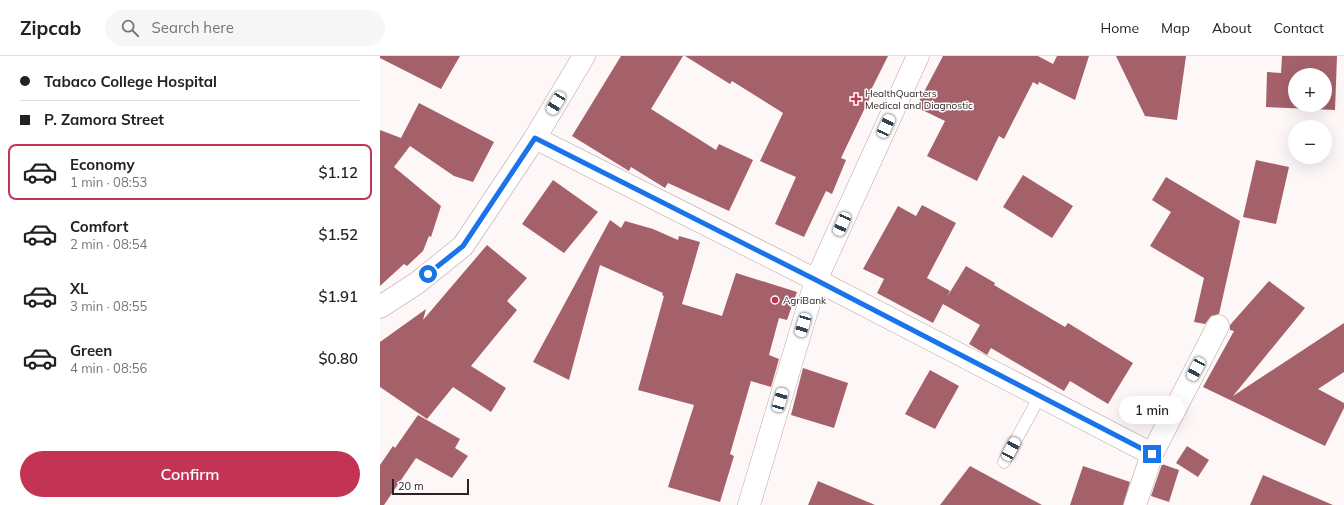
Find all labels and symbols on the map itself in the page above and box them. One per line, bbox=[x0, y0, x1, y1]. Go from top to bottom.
place label: HealthQuarters Medical and Diagnostic bbox=[865, 87, 973, 112]
car bbox=[545, 90, 567, 116]
marker: HealthQuarters Medical and Diagnostic bbox=[850, 93, 862, 105]
car bbox=[875, 113, 897, 139]
car bbox=[832, 211, 852, 237]
route start bbox=[419, 265, 437, 283]
place label: AgriBank bbox=[783, 294, 827, 307]
marker: AgriBank bbox=[770, 295, 780, 305]
car bbox=[794, 312, 812, 338]
car bbox=[1185, 356, 1207, 382]
car bbox=[771, 387, 789, 413]
callout: 1 min bbox=[1119, 396, 1185, 424]
car bbox=[1000, 436, 1022, 462]
route end bbox=[1143, 445, 1161, 463]
scale bar bbox=[392, 477, 469, 496]

